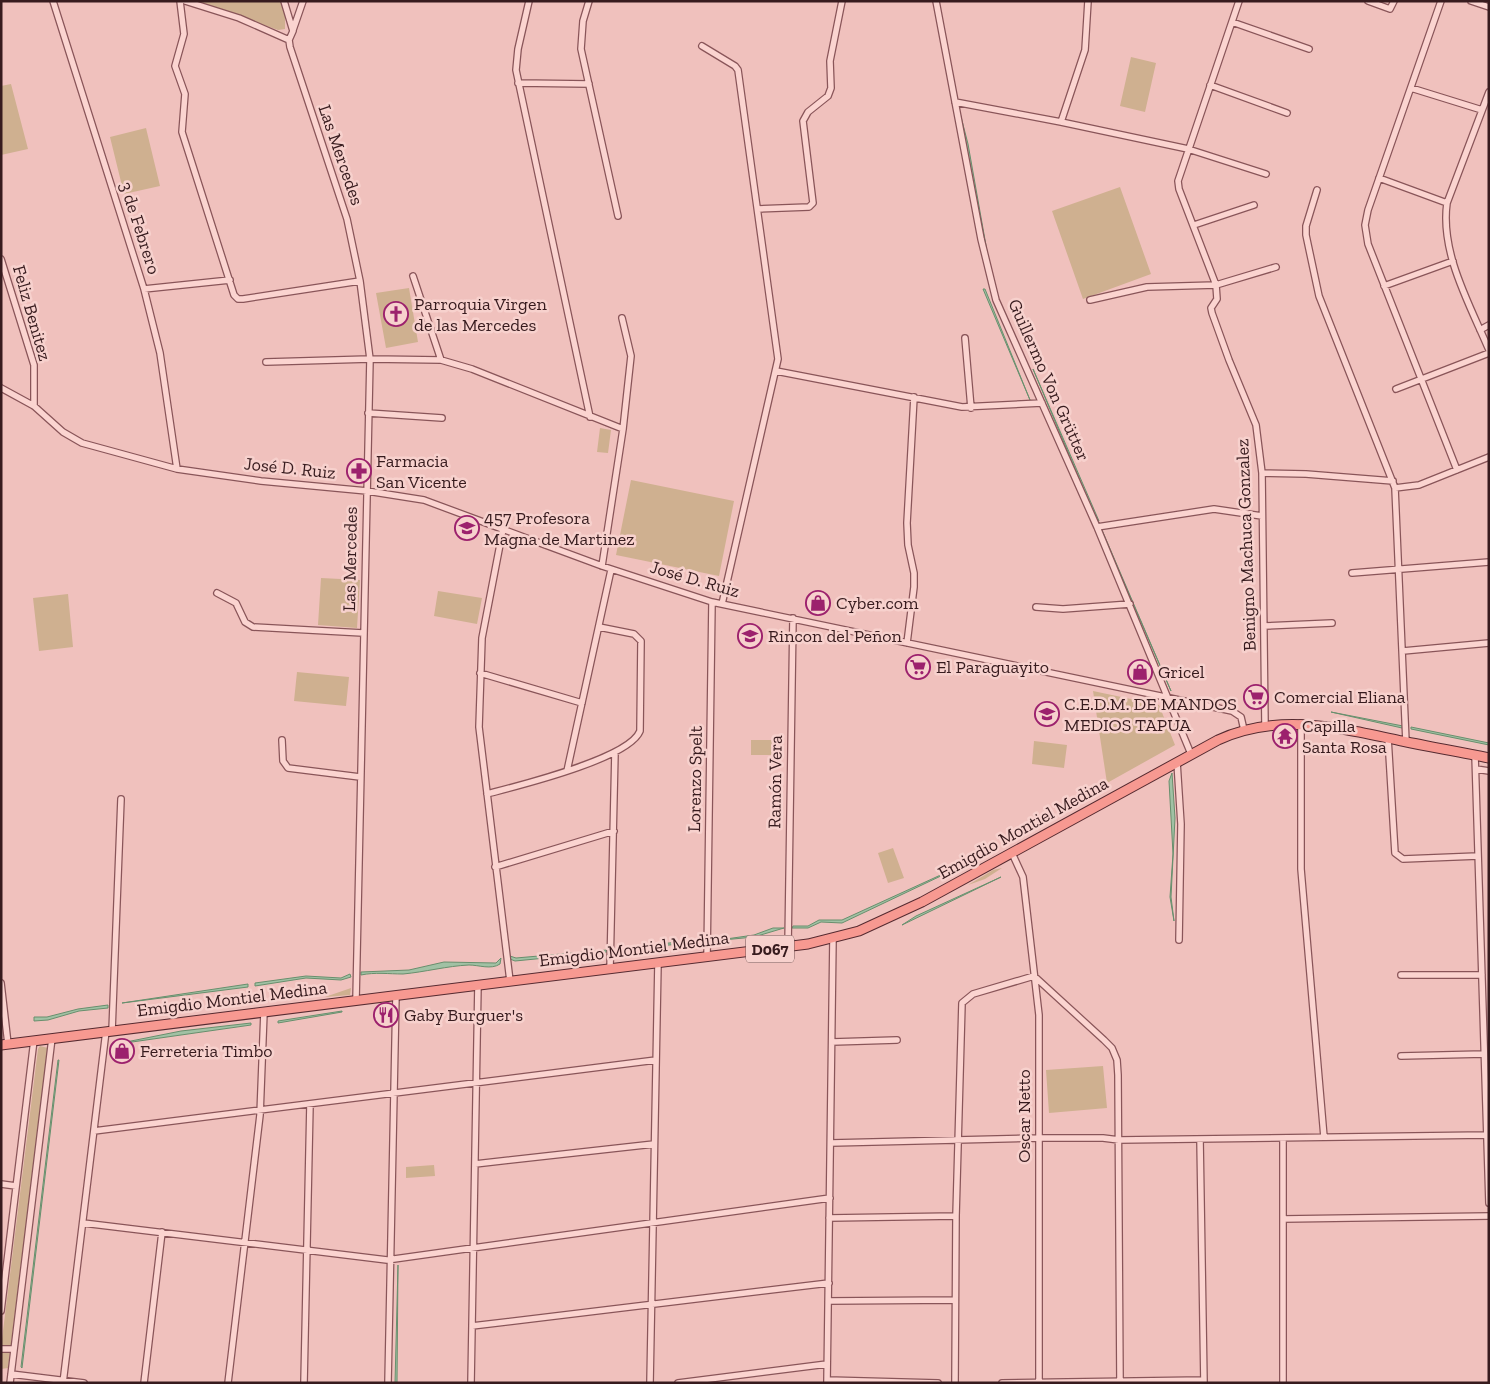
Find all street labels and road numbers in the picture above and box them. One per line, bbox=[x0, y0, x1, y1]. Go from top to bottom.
street label: Las Mercedes bbox=[314, 102, 369, 208]
street label: 3 de Febrero bbox=[115, 179, 165, 277]
street label: Feliz Benitez bbox=[8, 263, 56, 363]
street label: Guillermo Von Grütter bbox=[1003, 296, 1095, 464]
street label: Benigno Machuca Gonzalez bbox=[1231, 438, 1261, 652]
street label: José D. Ruiz bbox=[243, 452, 337, 484]
street label: Las Mercedes bbox=[338, 506, 362, 612]
street label: José D. Ruiz bbox=[648, 556, 742, 602]
street label: Lorenzo Spelt bbox=[683, 725, 707, 832]
street label: Ramón Vera bbox=[763, 735, 787, 829]
street label: Emigdio Montiel Medina bbox=[934, 772, 1112, 884]
street label: Emigdio Montiel Medina bbox=[538, 926, 731, 972]
road number: D067 bbox=[746, 936, 794, 962]
street label: Emigdio Montiel Medina bbox=[136, 976, 329, 1022]
street label: Oscar Netto bbox=[1013, 1069, 1035, 1163]

